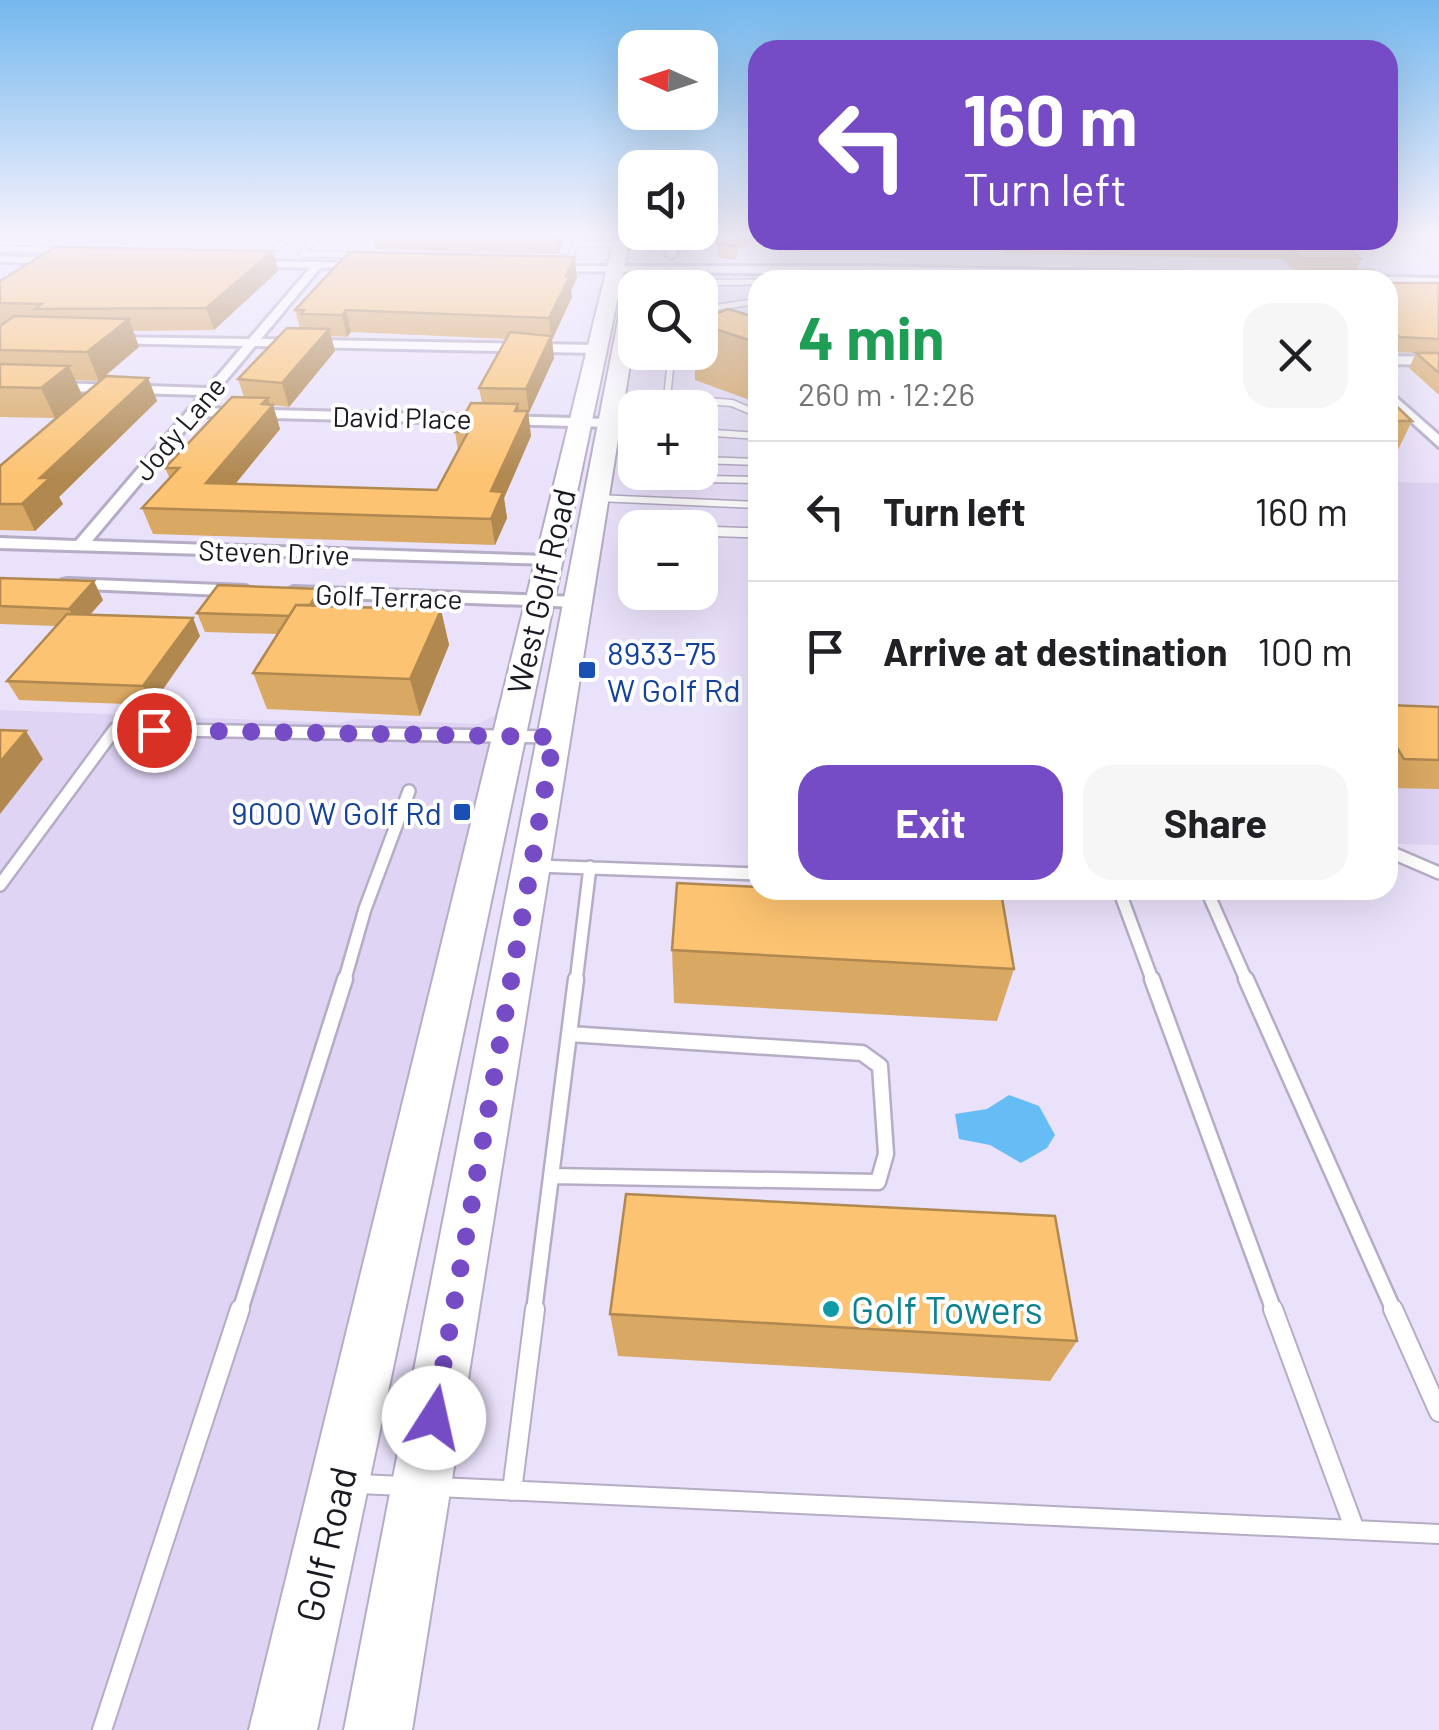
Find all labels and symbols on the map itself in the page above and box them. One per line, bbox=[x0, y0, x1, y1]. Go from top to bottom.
north arrow bbox=[618, 30, 718, 130]
street label: Jody Lane bbox=[126, 369, 232, 487]
street label: David Place bbox=[332, 399, 472, 435]
street label: West Golf Road bbox=[498, 485, 582, 697]
street label: Steven Drive bbox=[198, 532, 350, 572]
street label: Golf Terrace bbox=[315, 576, 463, 616]
place label: 8933-75 W Golf Rd bbox=[607, 633, 741, 708]
marker: 8933-75 W Golf Rd bbox=[576, 659, 598, 681]
pin bbox=[112, 688, 197, 773]
place label: 9000 W Golf Rd bbox=[231, 793, 442, 831]
marker: 9000 W Golf Rd bbox=[451, 801, 473, 823]
place label: Golf Towers bbox=[851, 1286, 1043, 1332]
marker: Golf Towers bbox=[820, 1298, 842, 1320]
position arrow bbox=[382, 1366, 486, 1470]
street label: Golf Road bbox=[285, 1462, 365, 1626]

